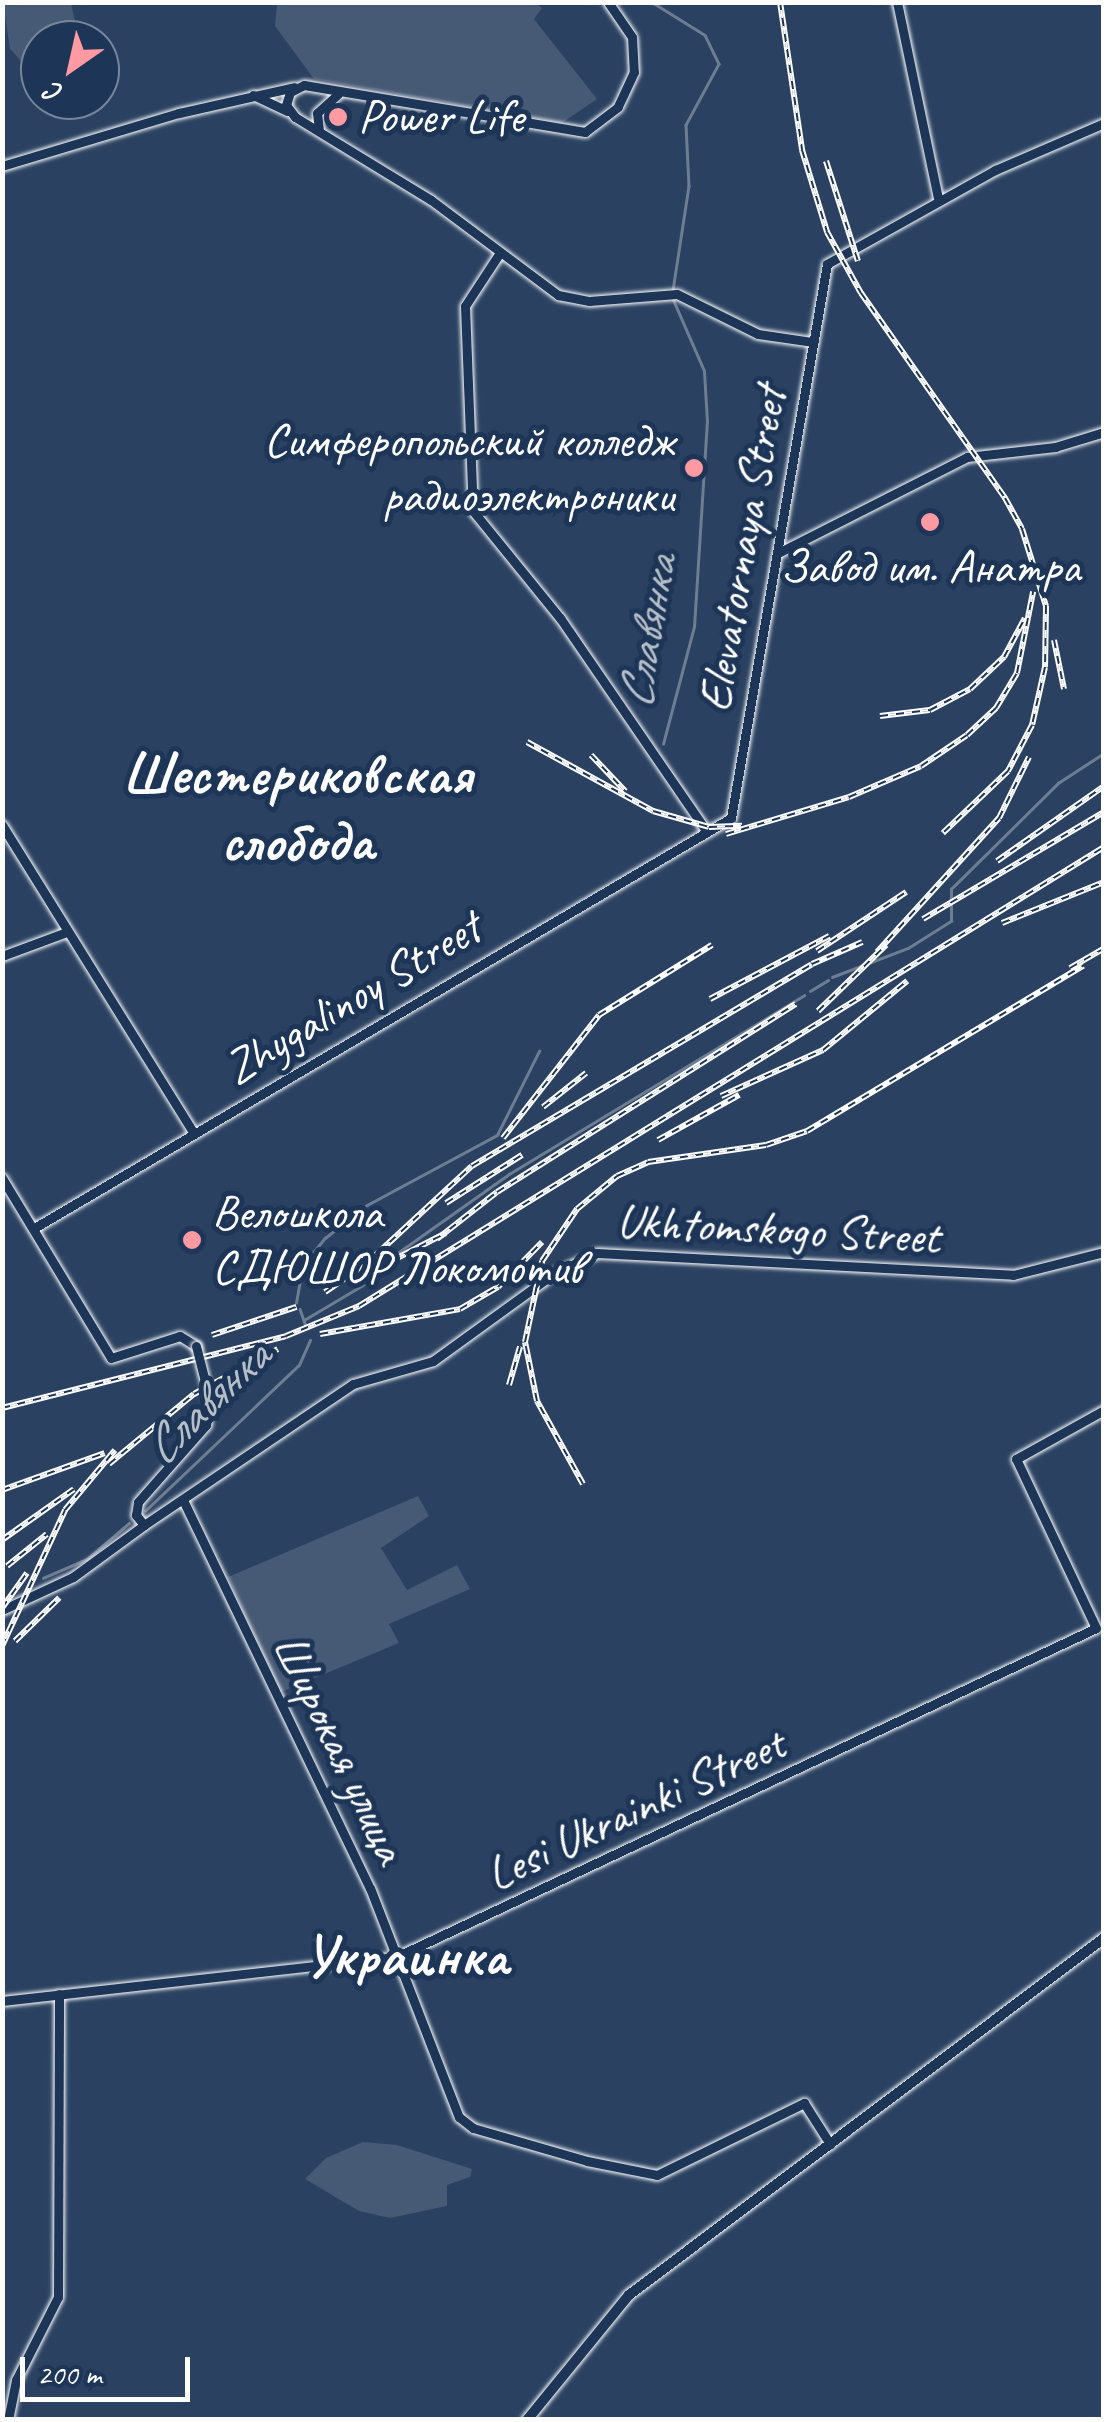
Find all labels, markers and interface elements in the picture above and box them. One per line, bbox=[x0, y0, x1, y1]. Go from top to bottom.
north arrow bbox=[20, 20, 120, 120]
text: С bbox=[39, 75, 70, 112]
place label: Power Life bbox=[358, 88, 525, 146]
marker: Power Life bbox=[327, 106, 349, 128]
street label: Elevatornaya Street bbox=[685, 382, 799, 716]
place label: Симферопольский колледж радиоэлектроники bbox=[264, 411, 674, 524]
marker: Симферопольский колледж радиоэлектроники bbox=[683, 457, 705, 479]
marker: Завод им. Анатра bbox=[919, 511, 941, 533]
place label: Завод им. Анатра bbox=[779, 538, 1081, 596]
water label: Славянка bbox=[604, 551, 690, 713]
district label: Шестериковская слобода bbox=[122, 740, 472, 876]
street label: Zhygalinoy Street bbox=[213, 899, 491, 1097]
place label: Велошкола СДЮШОР Локомотив bbox=[212, 1183, 584, 1296]
street label: Ukhtomskogo Street bbox=[615, 1192, 941, 1266]
marker: Велошкола СДЮШОР Локомотив bbox=[181, 1229, 203, 1251]
water label: Славянка bbox=[130, 1327, 282, 1477]
street label: Широкая улица bbox=[259, 1623, 421, 1873]
street label: Lesi Ukrainki Street bbox=[475, 1714, 795, 1904]
district label: Украинка bbox=[302, 1921, 508, 1991]
scale bar bbox=[25, 2337, 195, 2399]
text: 200 m bbox=[37, 2355, 102, 2393]

